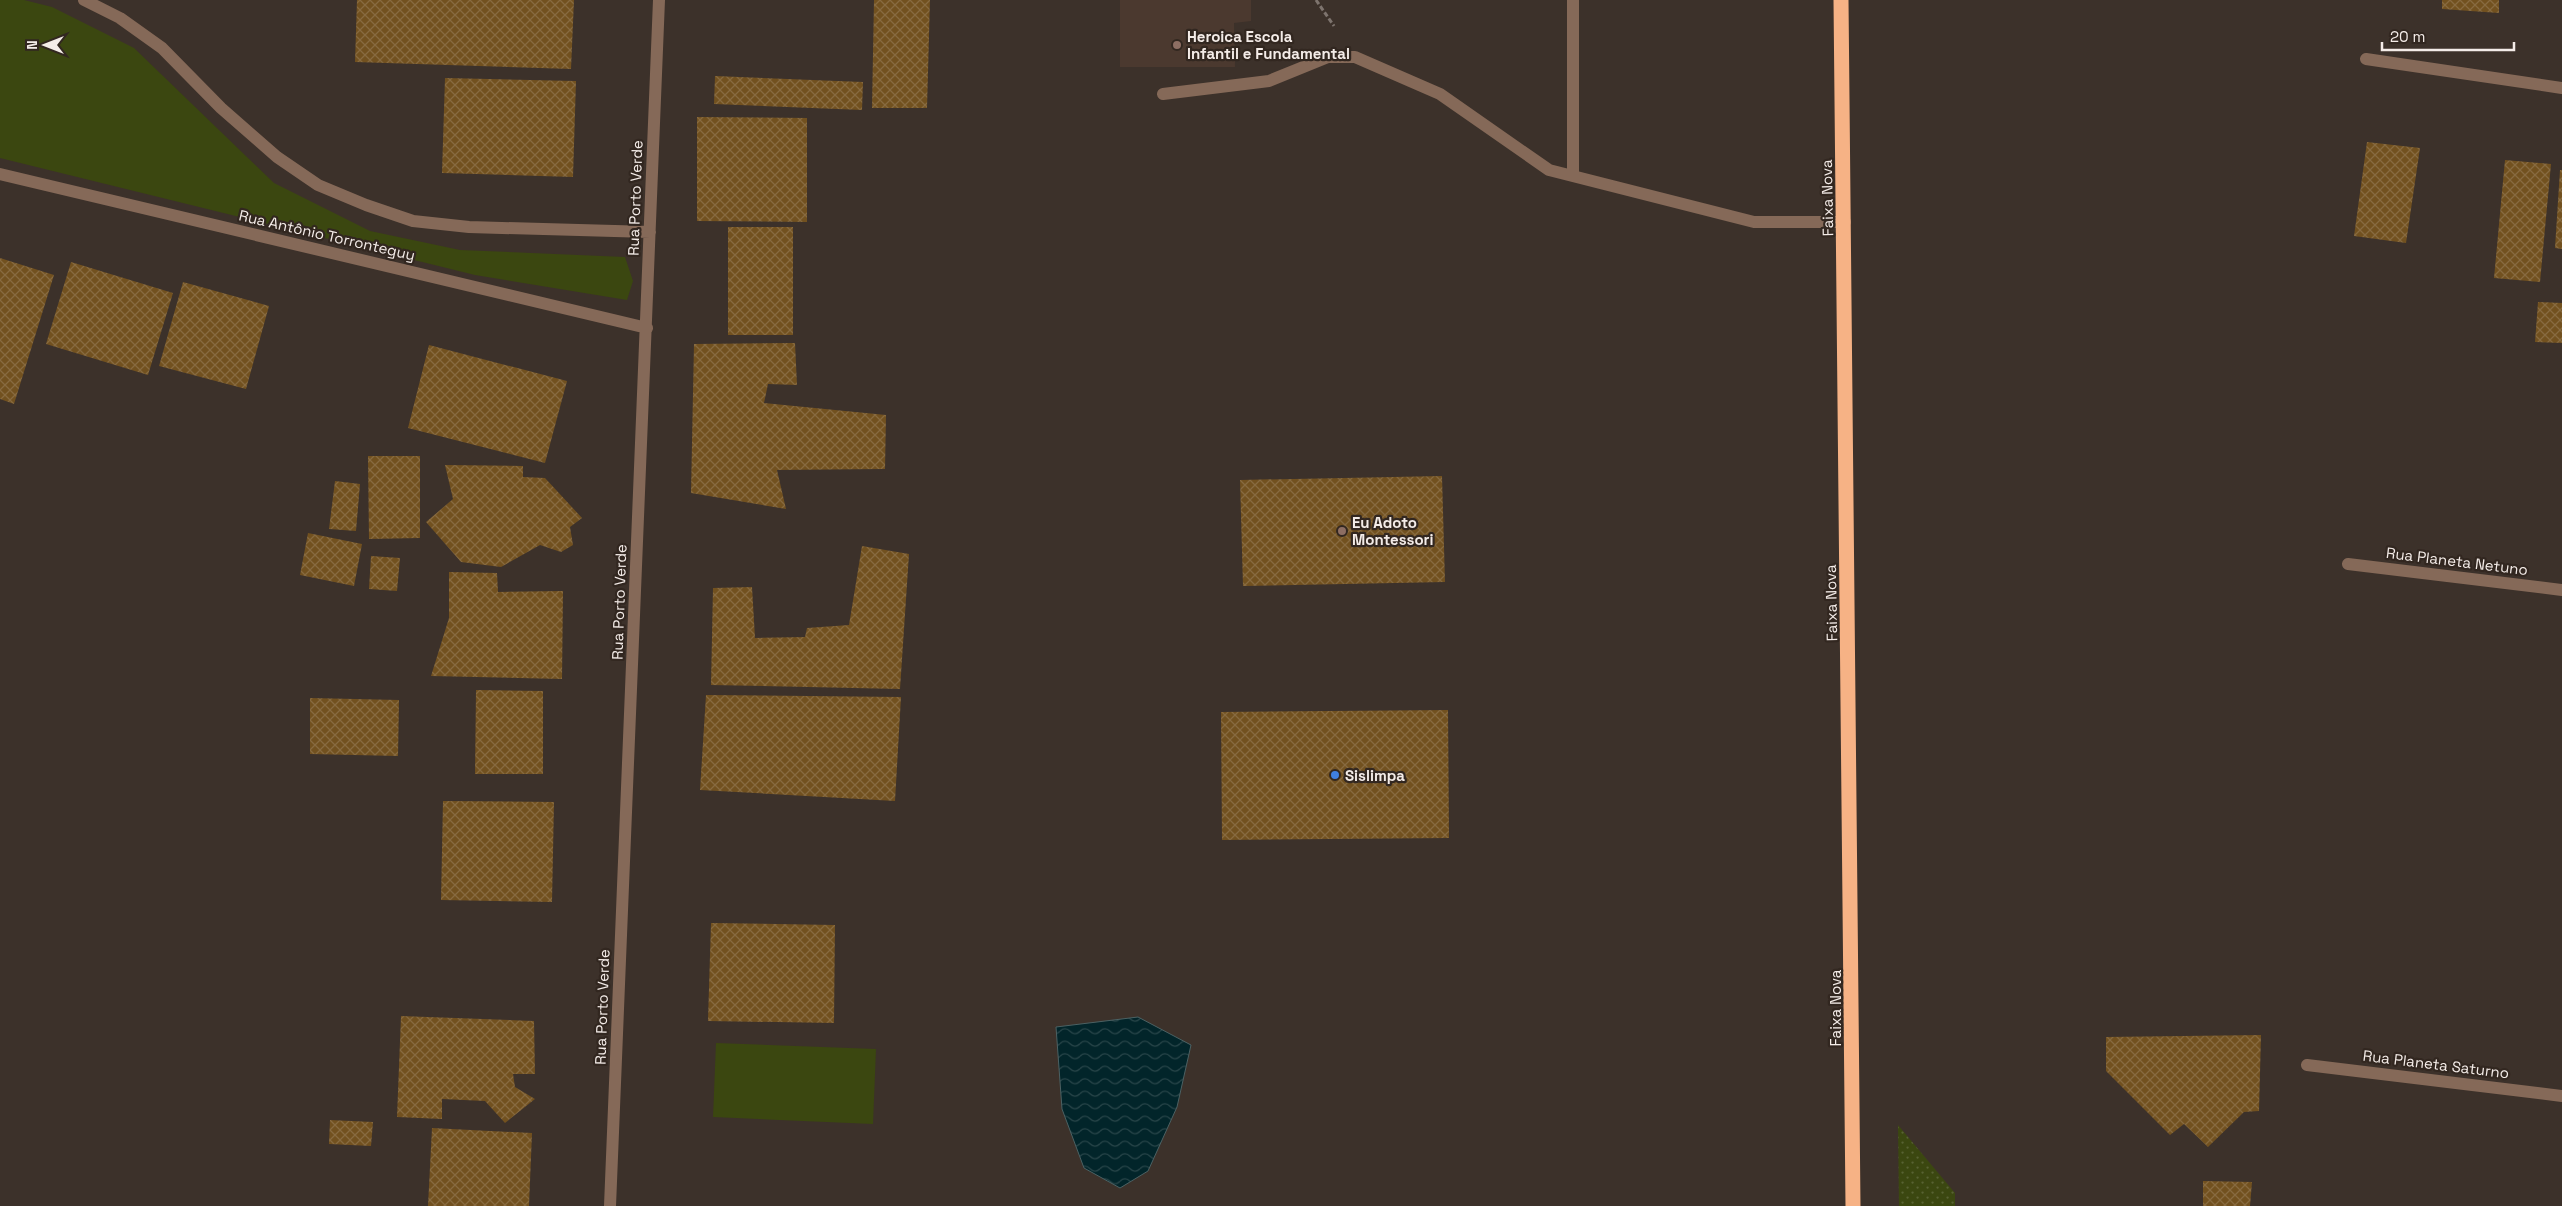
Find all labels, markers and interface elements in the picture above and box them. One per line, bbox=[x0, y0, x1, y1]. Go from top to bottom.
north arrow bbox=[20, 20, 70, 70]
scale bar bbox=[2382, 20, 2514, 52]
place label: Heroica Escola Infantil e Fundamental bbox=[1187, 27, 1350, 63]
text: 20 m bbox=[2390, 27, 2425, 46]
marker: Heroica Escola Infantil e Fundamental bbox=[1171, 39, 1183, 51]
text: N bbox=[23, 40, 41, 50]
street label: Rua Porto Verde bbox=[623, 140, 647, 256]
street label: Faixa Nova bbox=[1817, 159, 1837, 237]
street label: Rua Antônio Torronteguy bbox=[237, 205, 417, 265]
place label: Eu Adoto Montessori bbox=[1352, 513, 1434, 549]
marker: Eu Adoto Montessori bbox=[1336, 525, 1348, 537]
street label: Rua Planeta Netuno bbox=[2385, 543, 2529, 579]
street label: Rua Porto Verde bbox=[607, 544, 631, 660]
street label: Faixa Nova bbox=[1821, 564, 1841, 642]
place label: Sislimpa bbox=[1345, 766, 1405, 785]
marker: Sislimpa bbox=[1329, 769, 1341, 781]
street label: Rua Porto Verde bbox=[590, 949, 614, 1065]
street label: Faixa Nova bbox=[1826, 969, 1845, 1046]
street label: Rua Planeta Saturno bbox=[2362, 1046, 2510, 1082]

